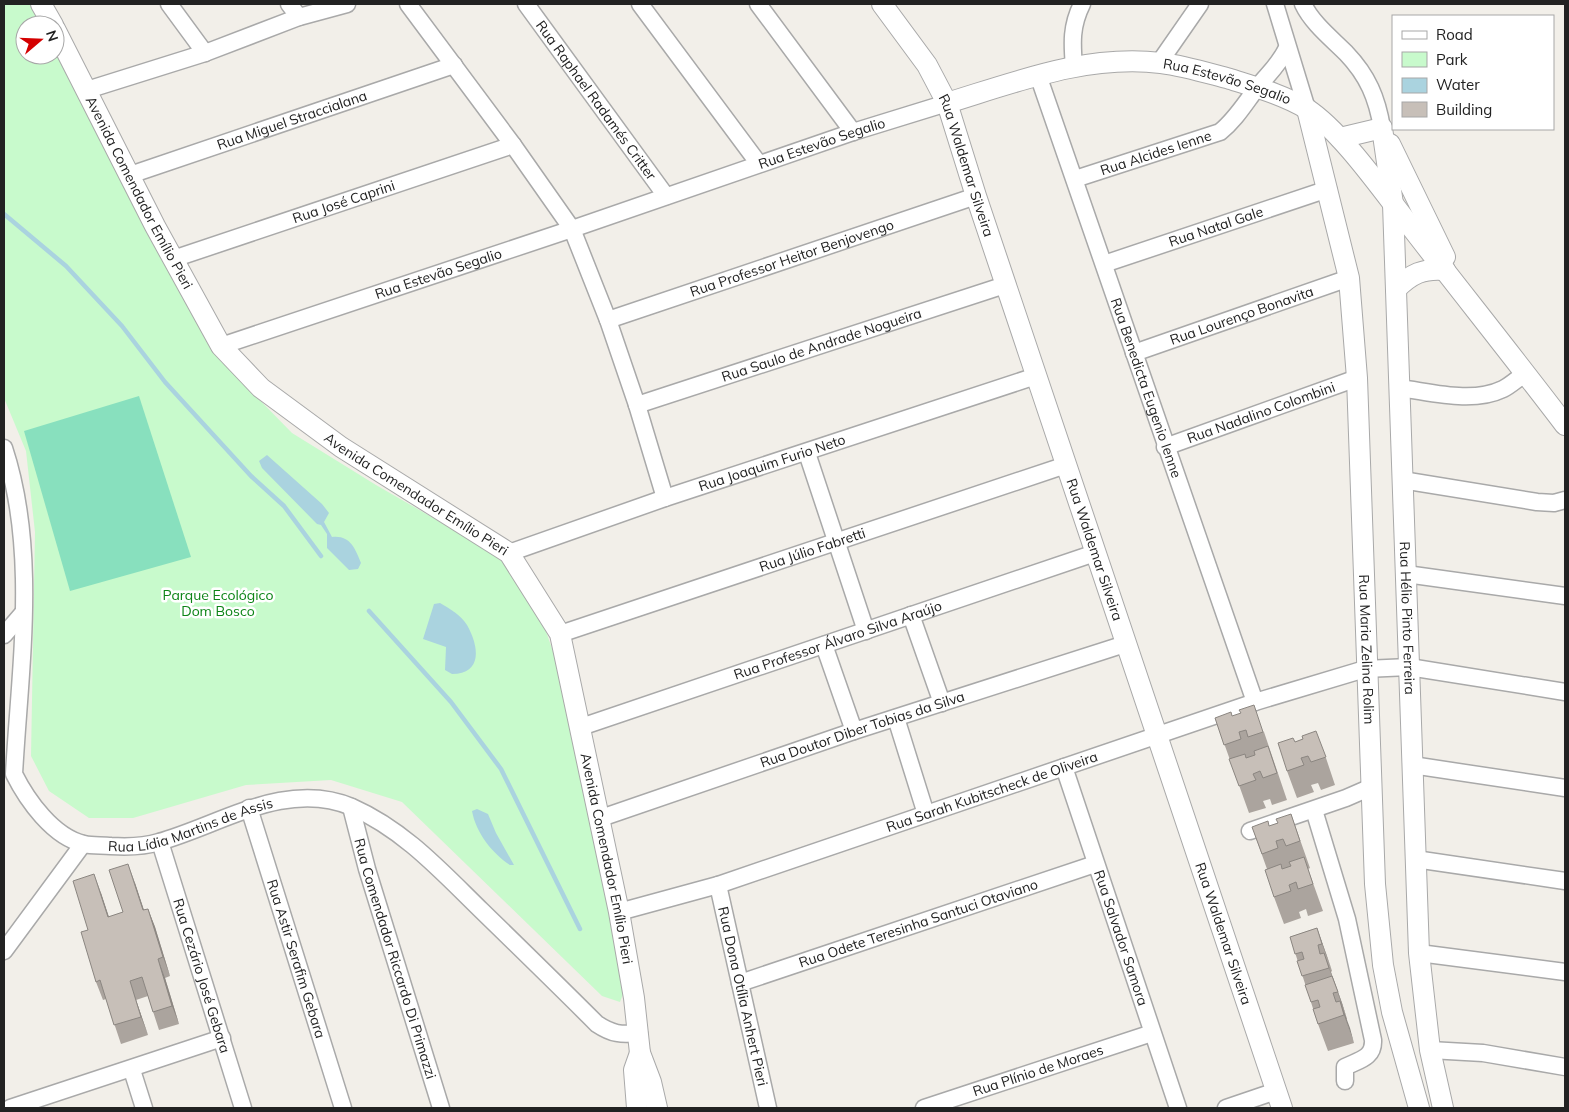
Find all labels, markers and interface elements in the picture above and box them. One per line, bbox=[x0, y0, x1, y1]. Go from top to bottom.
north arrow bbox=[15, 15, 65, 65]
legend bbox=[1392, 15, 1554, 130]
street label: Rua Raphael Radamés Critter bbox=[532, 17, 661, 184]
text: Road bbox=[1436, 25, 1473, 44]
text: N bbox=[42, 28, 63, 44]
text: Park bbox=[1436, 50, 1468, 69]
street label: Rua Estevão Segalio bbox=[1162, 54, 1294, 108]
text: Water bbox=[1436, 75, 1480, 94]
street label: Rua Miguel Straccialana bbox=[215, 86, 369, 154]
street label: Rua Waldemar Silveira bbox=[935, 91, 998, 239]
street label: Avenida Comendador Emílio Pieri bbox=[82, 93, 197, 292]
text: Building bbox=[1436, 100, 1492, 119]
street label: Rua Estevão Segalio bbox=[756, 114, 887, 173]
street label: Rua Alcides Ienne bbox=[1098, 126, 1214, 179]
street label: Rua José Caprini bbox=[290, 176, 397, 227]
street label: Rua Natal Gale bbox=[1166, 202, 1266, 251]
street label: Rua Professor Heitor Benjovengo bbox=[687, 215, 896, 301]
street label: Rua Estevão Segalio bbox=[372, 244, 504, 303]
street label: Rua Lourenço Bonavita bbox=[1167, 282, 1316, 349]
street label: Rua Benedicta Eugenio Ienne bbox=[1107, 295, 1186, 480]
street label: Rua Saulo de Andrade Nogueira bbox=[719, 304, 924, 386]
street label: Rua Nadalino Colombini bbox=[1184, 378, 1338, 447]
street label: Avenida Comendador Emílio Pieri bbox=[321, 429, 512, 559]
street label: Rua Joaquim Furio Neto bbox=[696, 430, 848, 495]
street label: Rua Waldemar Silveira bbox=[1062, 476, 1127, 623]
street label: Rua Júlio Fabretti bbox=[757, 524, 868, 576]
street label: Rua Hélio Pinto Ferreira bbox=[1396, 541, 1419, 695]
street label: Rua Maria Zelina Rolim bbox=[1355, 574, 1378, 725]
park label: Parque Ecológico Dom Bosco bbox=[163, 586, 273, 620]
street label: Rua Professor Álvaro Silva Araújo bbox=[731, 597, 944, 684]
street label: Rua Doutor Diber Tobias da Silva bbox=[758, 687, 967, 772]
street label: Rua Sarah Kubitscheck de Oliveira bbox=[884, 747, 1100, 836]
street label: Avenida Comendador Emílio Pieri bbox=[576, 751, 637, 965]
street label: Rua Lídia Martins de Assis bbox=[107, 794, 275, 856]
street label: Rua Comendador Riccardo Di Primazzi bbox=[350, 836, 440, 1081]
street label: Rua Waldemar Silveira bbox=[1191, 860, 1256, 1007]
street label: Rua Salvador Samora bbox=[1090, 868, 1152, 1008]
street label: Rua Odete Teresinha Santuci Otaviano bbox=[796, 875, 1040, 972]
street label: Rua Astir Serafim Gebara bbox=[263, 877, 330, 1041]
street label: Rua Cezário José Gebara bbox=[169, 896, 234, 1055]
street label: Rua Dona Otília Anhert Pieri bbox=[714, 905, 772, 1088]
street label: Rua Plínio de Moraes bbox=[970, 1041, 1106, 1100]

